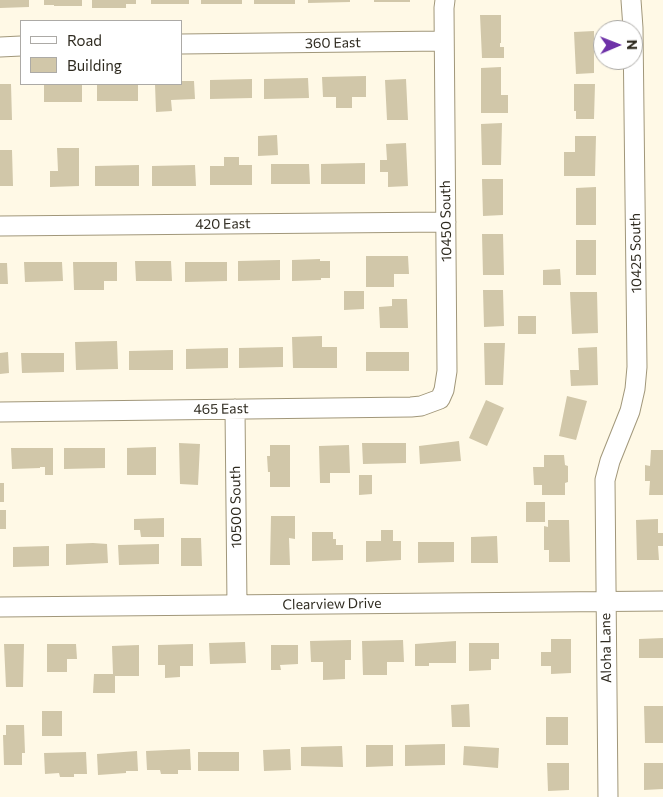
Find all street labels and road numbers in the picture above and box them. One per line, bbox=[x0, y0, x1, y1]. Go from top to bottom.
street label: 360 East bbox=[305, 34, 361, 52]
street label: 10450 South bbox=[437, 180, 455, 262]
street label: 10425 South bbox=[627, 213, 645, 293]
street label: 420 East bbox=[195, 215, 251, 233]
street label: 465 East bbox=[193, 400, 249, 418]
street label: 10500 South bbox=[227, 466, 245, 548]
street label: Clearview Drive bbox=[282, 595, 382, 613]
street label: Aloha Lane bbox=[597, 613, 615, 683]

